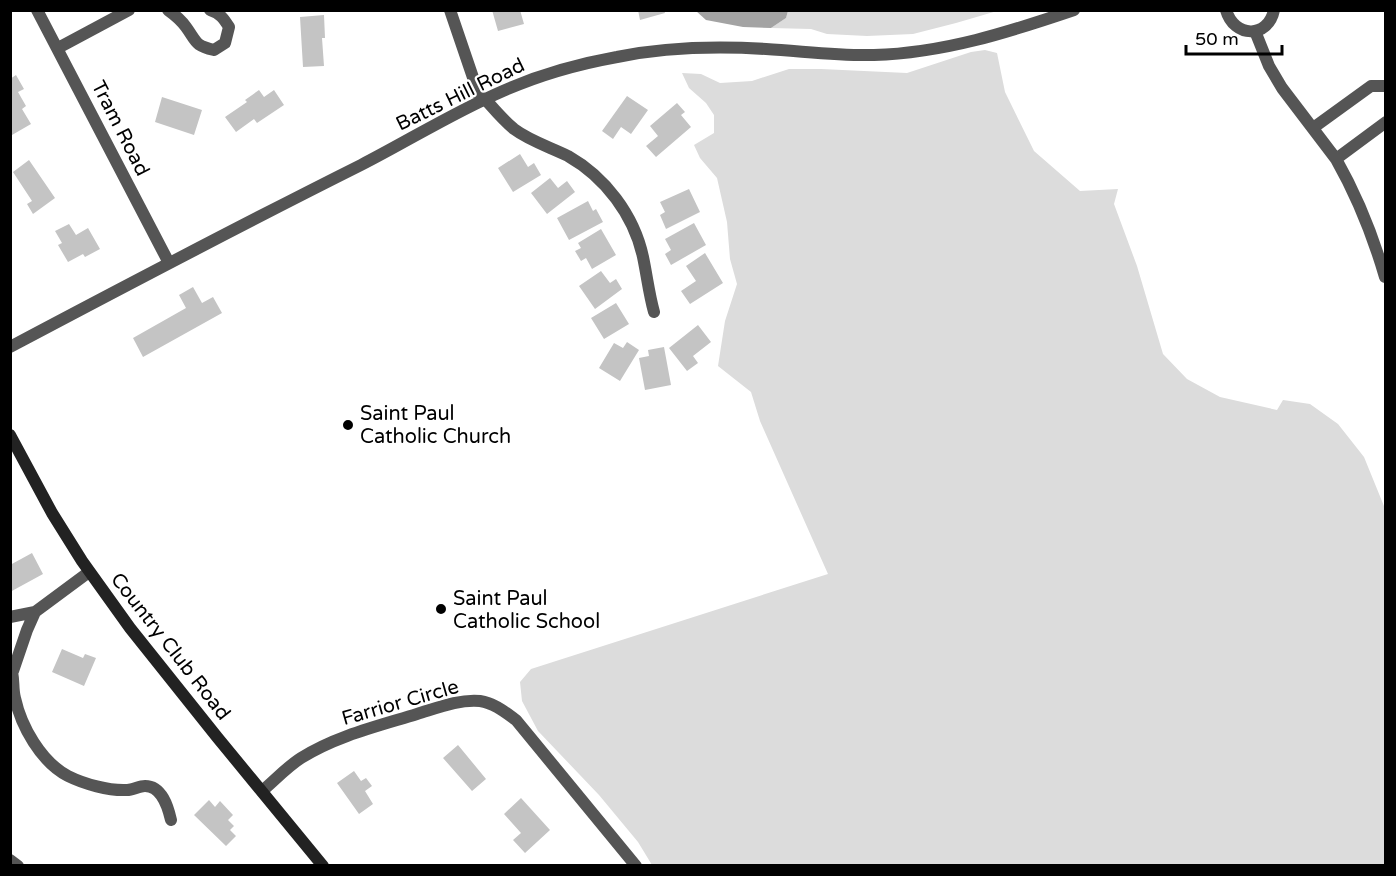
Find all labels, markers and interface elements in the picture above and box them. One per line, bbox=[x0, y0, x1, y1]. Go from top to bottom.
scale bar bbox=[1186, 18, 1282, 56]
text: 50 m bbox=[1195, 28, 1239, 50]
street label: Batts Hill Road bbox=[392, 53, 529, 136]
street label: Tram Road bbox=[86, 77, 154, 180]
place label: Saint Paul Catholic Church bbox=[360, 402, 511, 449]
marker: Saint Paul Catholic Church bbox=[341, 418, 355, 432]
street label: Country Club Road bbox=[105, 568, 235, 725]
place label: Saint Paul Catholic School bbox=[453, 587, 600, 634]
marker: Saint Paul Catholic School bbox=[434, 602, 448, 616]
street label: Farrior Circle bbox=[339, 675, 461, 731]

